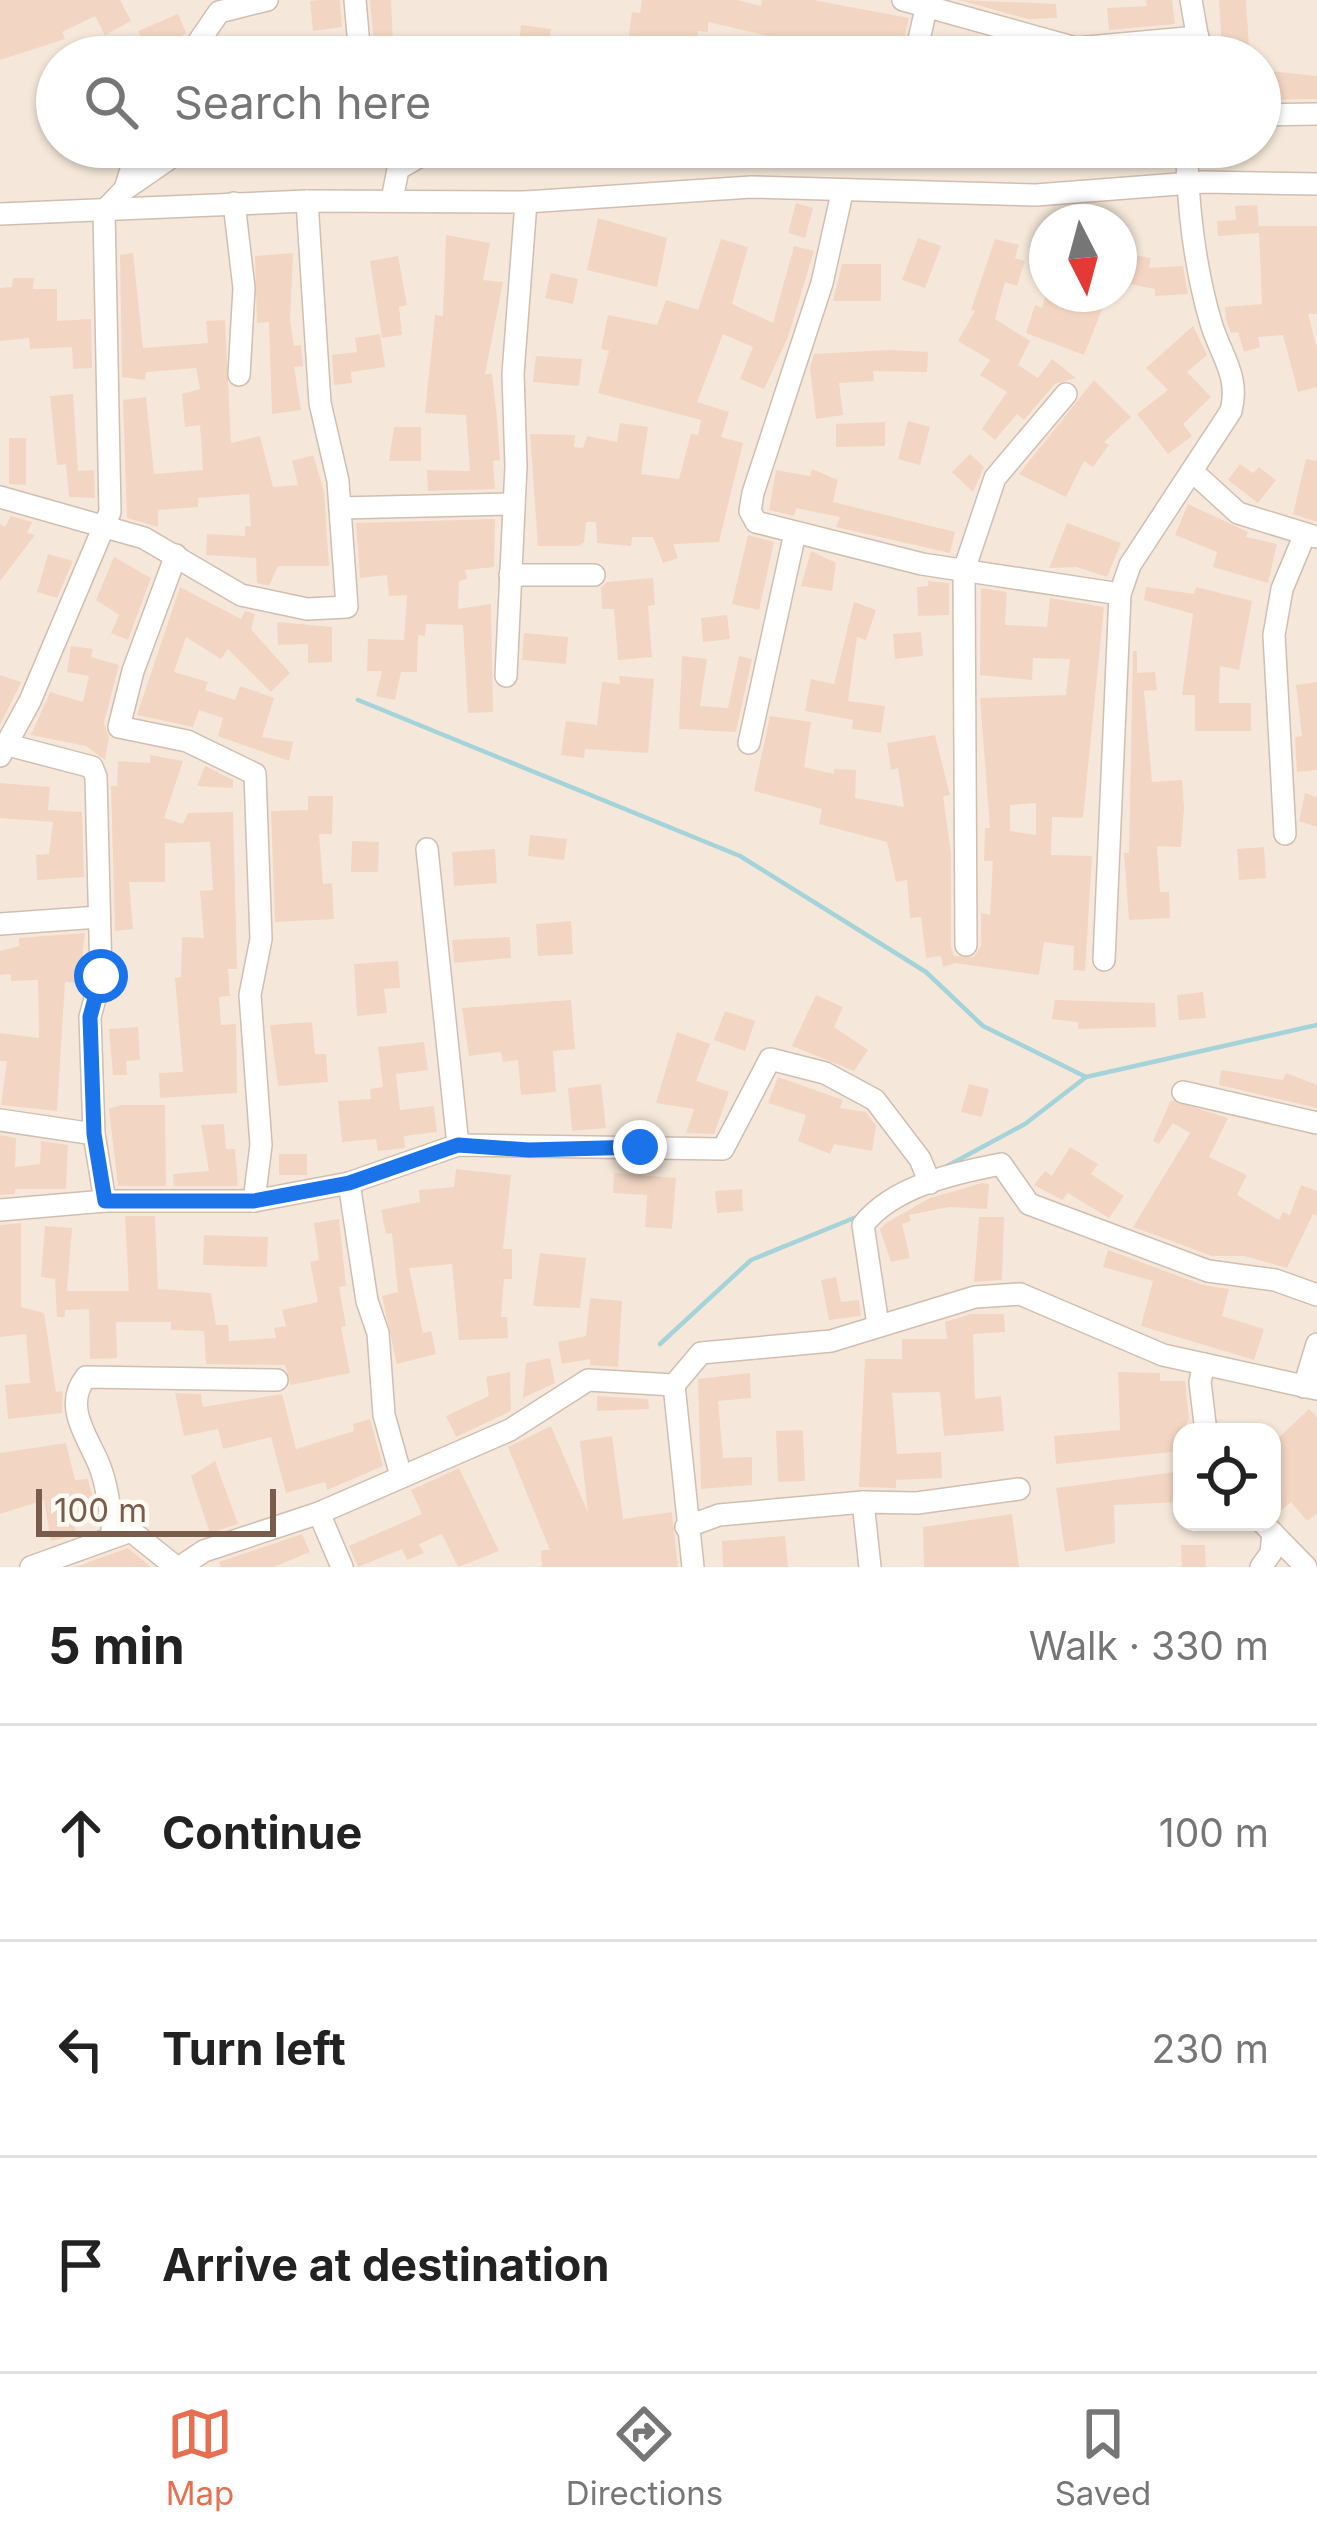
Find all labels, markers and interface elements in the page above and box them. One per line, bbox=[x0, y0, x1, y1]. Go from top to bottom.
search box bbox=[36, 36, 1281, 168]
icon: search bbox=[78, 69, 144, 135]
text: Search here bbox=[174, 75, 431, 130]
north arrow bbox=[1029, 204, 1137, 312]
route start bbox=[74, 949, 128, 1003]
route end bbox=[613, 1120, 667, 1174]
map controls bbox=[1173, 1423, 1281, 1531]
button: locate bbox=[1173, 1423, 1281, 1531]
scale bar bbox=[36, 1483, 276, 1536]
text: 100 m bbox=[54, 1490, 147, 1530]
text: 5 min bbox=[48, 1615, 185, 1676]
text: Walk · 330 m bbox=[1029, 1622, 1269, 1669]
icon: ahead bbox=[48, 1800, 114, 1866]
text: Continue bbox=[162, 1805, 362, 1860]
text: 100 m bbox=[1159, 1809, 1269, 1856]
icon: left bbox=[48, 2016, 114, 2082]
text: Turn left bbox=[162, 2021, 346, 2076]
text: 230 m bbox=[1151, 2025, 1269, 2072]
icon: arrive bbox=[48, 2232, 114, 2298]
text: Arrive at destination bbox=[162, 2237, 609, 2292]
tab: Map bbox=[166, 2401, 234, 2513]
tab: Directions bbox=[566, 2401, 723, 2513]
tab: Saved bbox=[1055, 2401, 1151, 2513]

